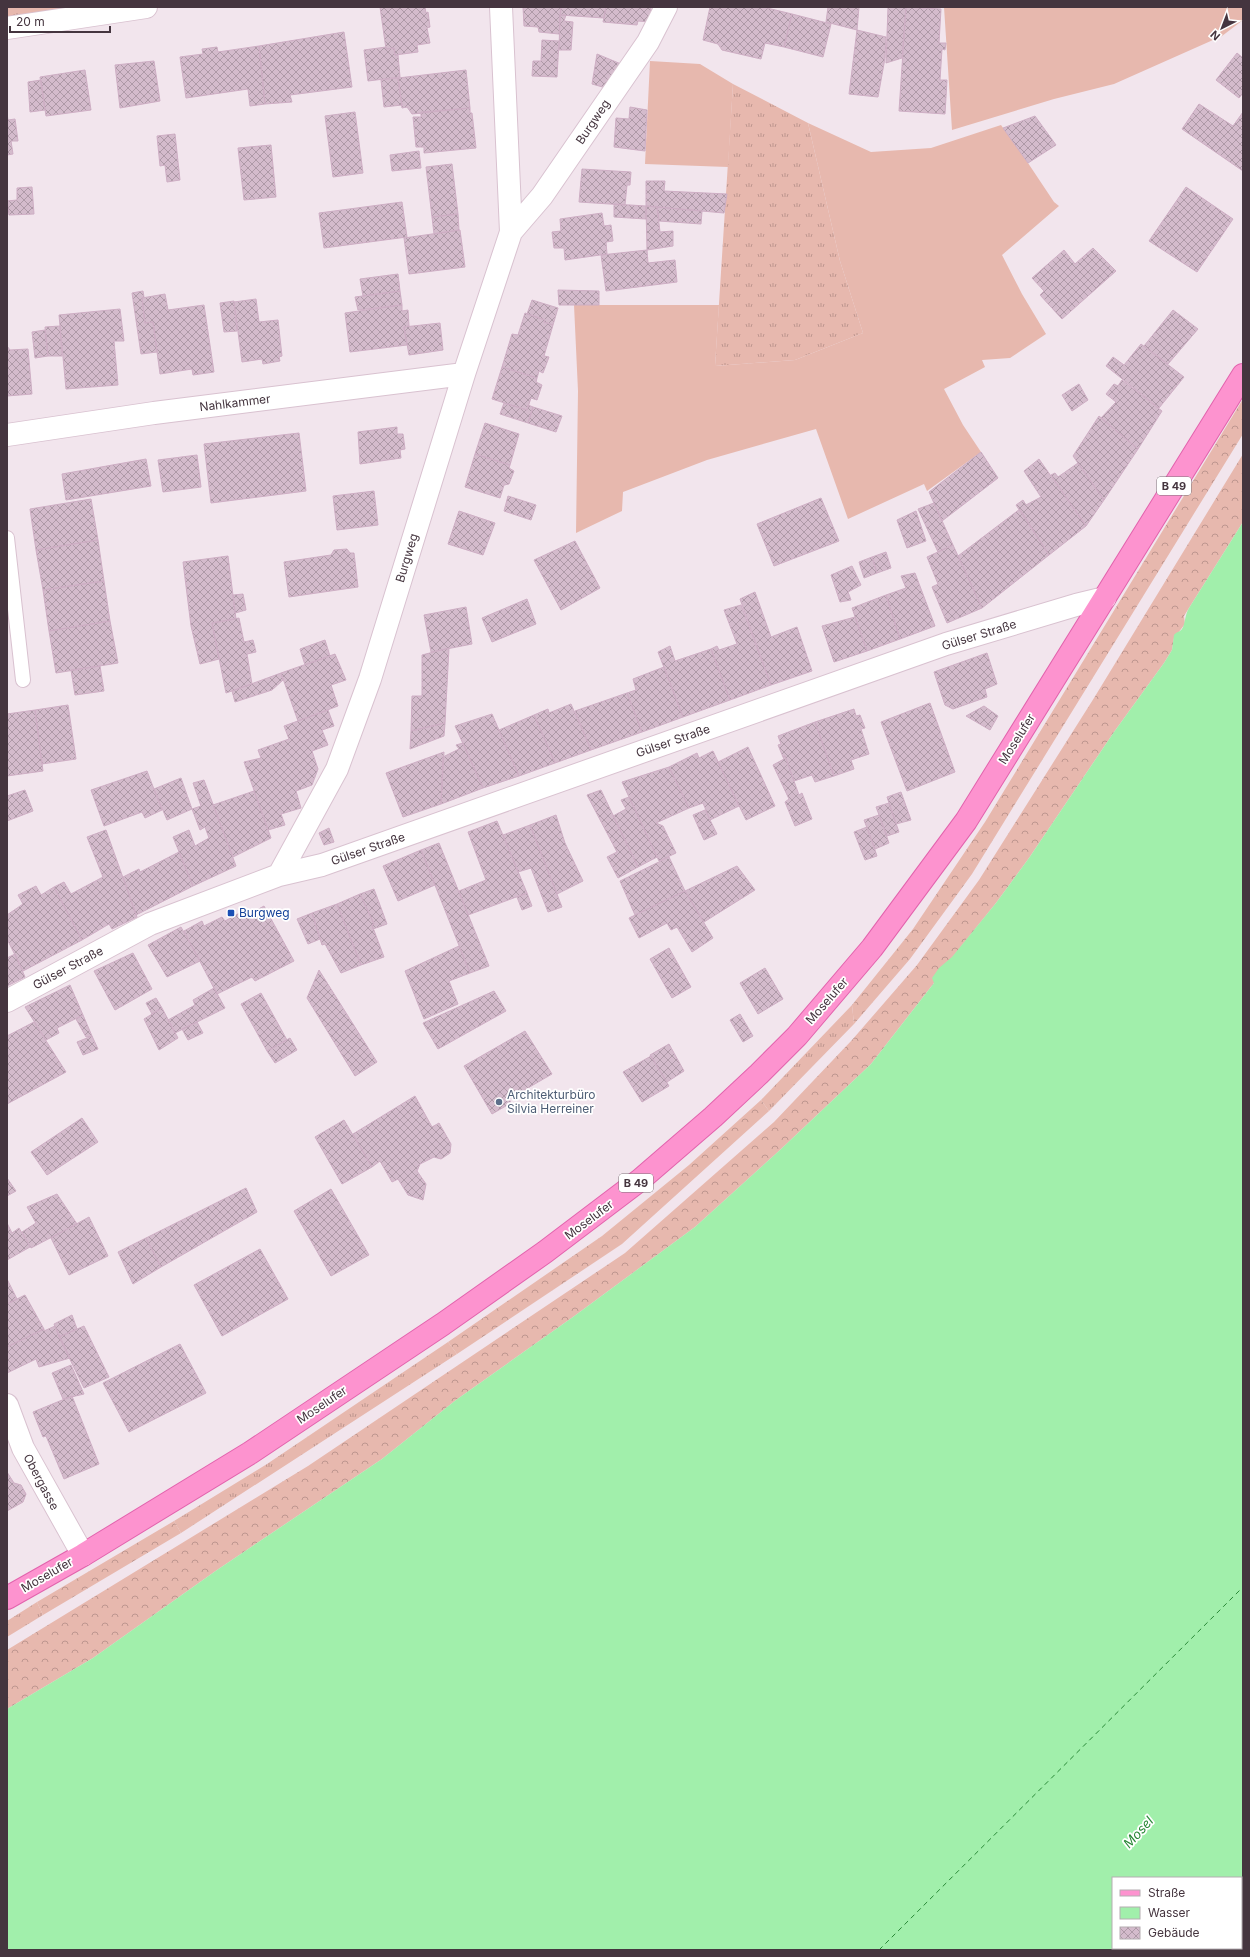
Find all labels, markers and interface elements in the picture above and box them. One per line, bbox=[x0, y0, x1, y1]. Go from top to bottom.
scale bar bbox=[10, 8, 110, 34]
north arrow bbox=[1202, 8, 1242, 48]
text: 20 m bbox=[16, 14, 45, 29]
text: N bbox=[1208, 27, 1223, 43]
street label: Burgweg bbox=[572, 97, 613, 147]
street label: Nahlkammer bbox=[198, 391, 272, 414]
road number: B 49 bbox=[1157, 477, 1191, 495]
street label: Burgweg bbox=[392, 531, 421, 584]
street label: Gülser Straße bbox=[940, 616, 1018, 653]
street label: Moselufer bbox=[995, 710, 1038, 767]
street label: Gülser Straße bbox=[634, 721, 712, 760]
street label: Gülser Straße bbox=[329, 829, 407, 868]
place label: Burgweg bbox=[239, 905, 290, 920]
marker: Burgweg bbox=[226, 908, 236, 918]
street label: Gülser Straße bbox=[30, 943, 105, 992]
street label: Moselufer bbox=[802, 974, 851, 1027]
place label: Architekturbüro Silvia Herreiner bbox=[507, 1087, 596, 1116]
marker: Architekturbüro Silvia Herreiner bbox=[494, 1097, 504, 1107]
road number: B 49 bbox=[619, 1174, 653, 1192]
street label: Moselufer bbox=[561, 1196, 616, 1243]
street label: Moselufer bbox=[294, 1382, 350, 1427]
street label: Obergasse bbox=[20, 1451, 63, 1512]
street label: Moselufer bbox=[18, 1554, 76, 1595]
water label: Mosel bbox=[1120, 1812, 1157, 1851]
legend bbox=[1112, 1877, 1242, 1949]
text: Straße bbox=[1148, 1885, 1185, 1900]
text: Wasser bbox=[1148, 1905, 1191, 1920]
text: Gebäude bbox=[1148, 1925, 1200, 1940]

